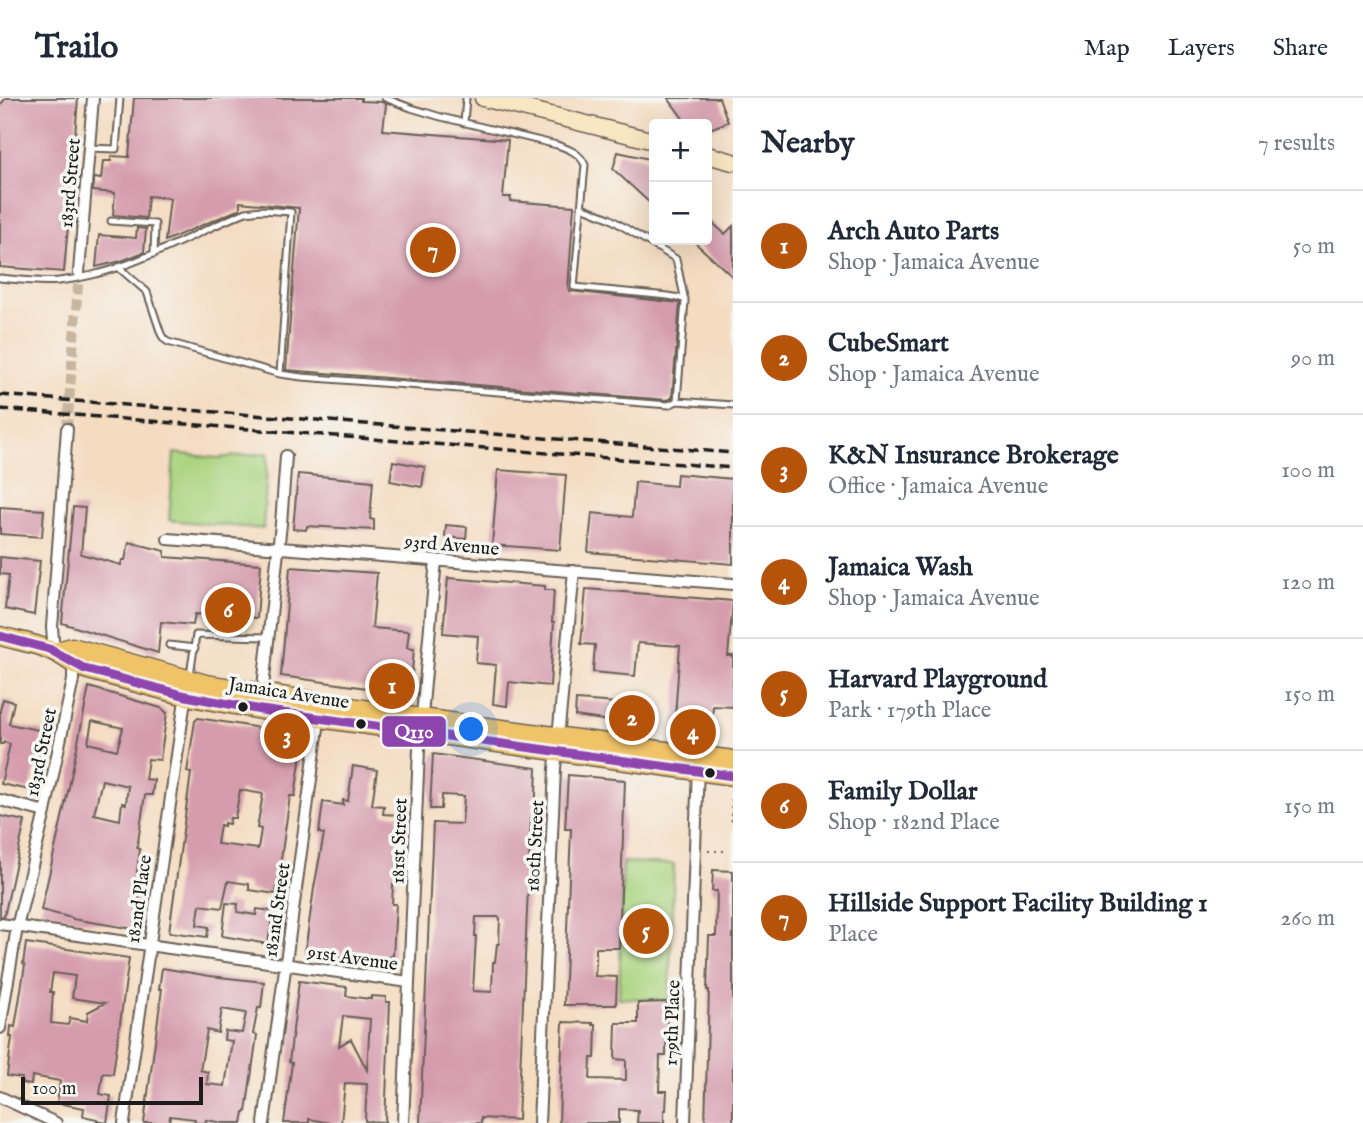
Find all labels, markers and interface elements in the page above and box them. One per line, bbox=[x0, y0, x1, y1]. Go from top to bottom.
text: Trailo bbox=[35, 27, 118, 69]
text: Map bbox=[1084, 33, 1130, 64]
text: Layers bbox=[1168, 33, 1235, 64]
text: Share bbox=[1273, 33, 1328, 64]
map controls bbox=[649, 119, 712, 245]
button: + bbox=[649, 119, 712, 182]
text: Nearby bbox=[761, 125, 854, 163]
text: 7 results bbox=[1258, 129, 1335, 158]
street label: 183rd Street bbox=[55, 137, 87, 229]
button: − bbox=[649, 182, 712, 245]
text: Arch Auto Parts bbox=[828, 215, 999, 248]
pin: 7 bbox=[410, 224, 456, 276]
text: 1 bbox=[780, 232, 788, 261]
text: 50 m bbox=[1293, 232, 1335, 261]
text: Shop · Jamaica Avenue bbox=[828, 248, 1040, 277]
text: CubeSmart bbox=[828, 327, 949, 360]
text: 2 bbox=[779, 344, 789, 373]
text: 90 m bbox=[1291, 344, 1335, 373]
text: Shop · Jamaica Avenue bbox=[828, 360, 1040, 389]
text: K&N Insurance Brokerage bbox=[828, 439, 1119, 472]
text: 3 bbox=[780, 456, 788, 485]
text: 100 m bbox=[1281, 456, 1335, 485]
text: Office · Jamaica Avenue bbox=[828, 472, 1048, 501]
street label: 93rd Avenue bbox=[403, 530, 500, 562]
text: Jamaica Wash bbox=[828, 551, 973, 584]
text: 4 bbox=[778, 568, 790, 597]
text: 120 m bbox=[1282, 568, 1335, 597]
pin: 6 bbox=[205, 584, 251, 636]
text: Shop · Jamaica Avenue bbox=[828, 584, 1040, 613]
pin: 1 bbox=[369, 660, 415, 712]
text: Harvard Playground bbox=[828, 663, 1047, 696]
street label: Jamaica Avenue bbox=[225, 672, 351, 715]
text: 5 bbox=[780, 680, 788, 709]
text: 150 m bbox=[1284, 680, 1335, 709]
pin: 2 bbox=[609, 692, 655, 744]
text: Park · 179th Place bbox=[828, 696, 991, 725]
unlabelled marker bbox=[236, 700, 250, 714]
street label: 183rd Street bbox=[21, 705, 63, 799]
pin: 4 bbox=[670, 706, 716, 758]
pin: 3 bbox=[264, 710, 310, 762]
your location bbox=[454, 712, 488, 746]
line badge: Q110 bbox=[381, 715, 447, 748]
unlabelled marker bbox=[354, 717, 368, 731]
text: Q110 bbox=[395, 721, 433, 745]
unlabelled marker bbox=[703, 766, 717, 780]
text: Family Dollar bbox=[828, 775, 978, 808]
text: 6 bbox=[779, 792, 789, 821]
text: 150 m bbox=[1284, 792, 1335, 821]
street label: 181st Street bbox=[387, 797, 414, 885]
street label: 180th Street bbox=[522, 799, 550, 893]
text: Shop · 182nd Place bbox=[828, 808, 1000, 837]
street label: 182nd Place bbox=[122, 853, 158, 945]
street label: 182nd Street bbox=[259, 861, 297, 959]
text: Hillside Support Facility Building 1 bbox=[828, 887, 1208, 920]
text: 7 bbox=[779, 904, 789, 933]
text: 260 m bbox=[1280, 904, 1335, 933]
pin: 5 bbox=[623, 905, 669, 957]
text: Place bbox=[828, 920, 878, 949]
street label: 91st Avenue bbox=[305, 941, 400, 977]
street label: 179th Place bbox=[659, 979, 687, 1067]
scale bar bbox=[21, 1074, 203, 1106]
text: 100 m bbox=[32, 1077, 76, 1101]

